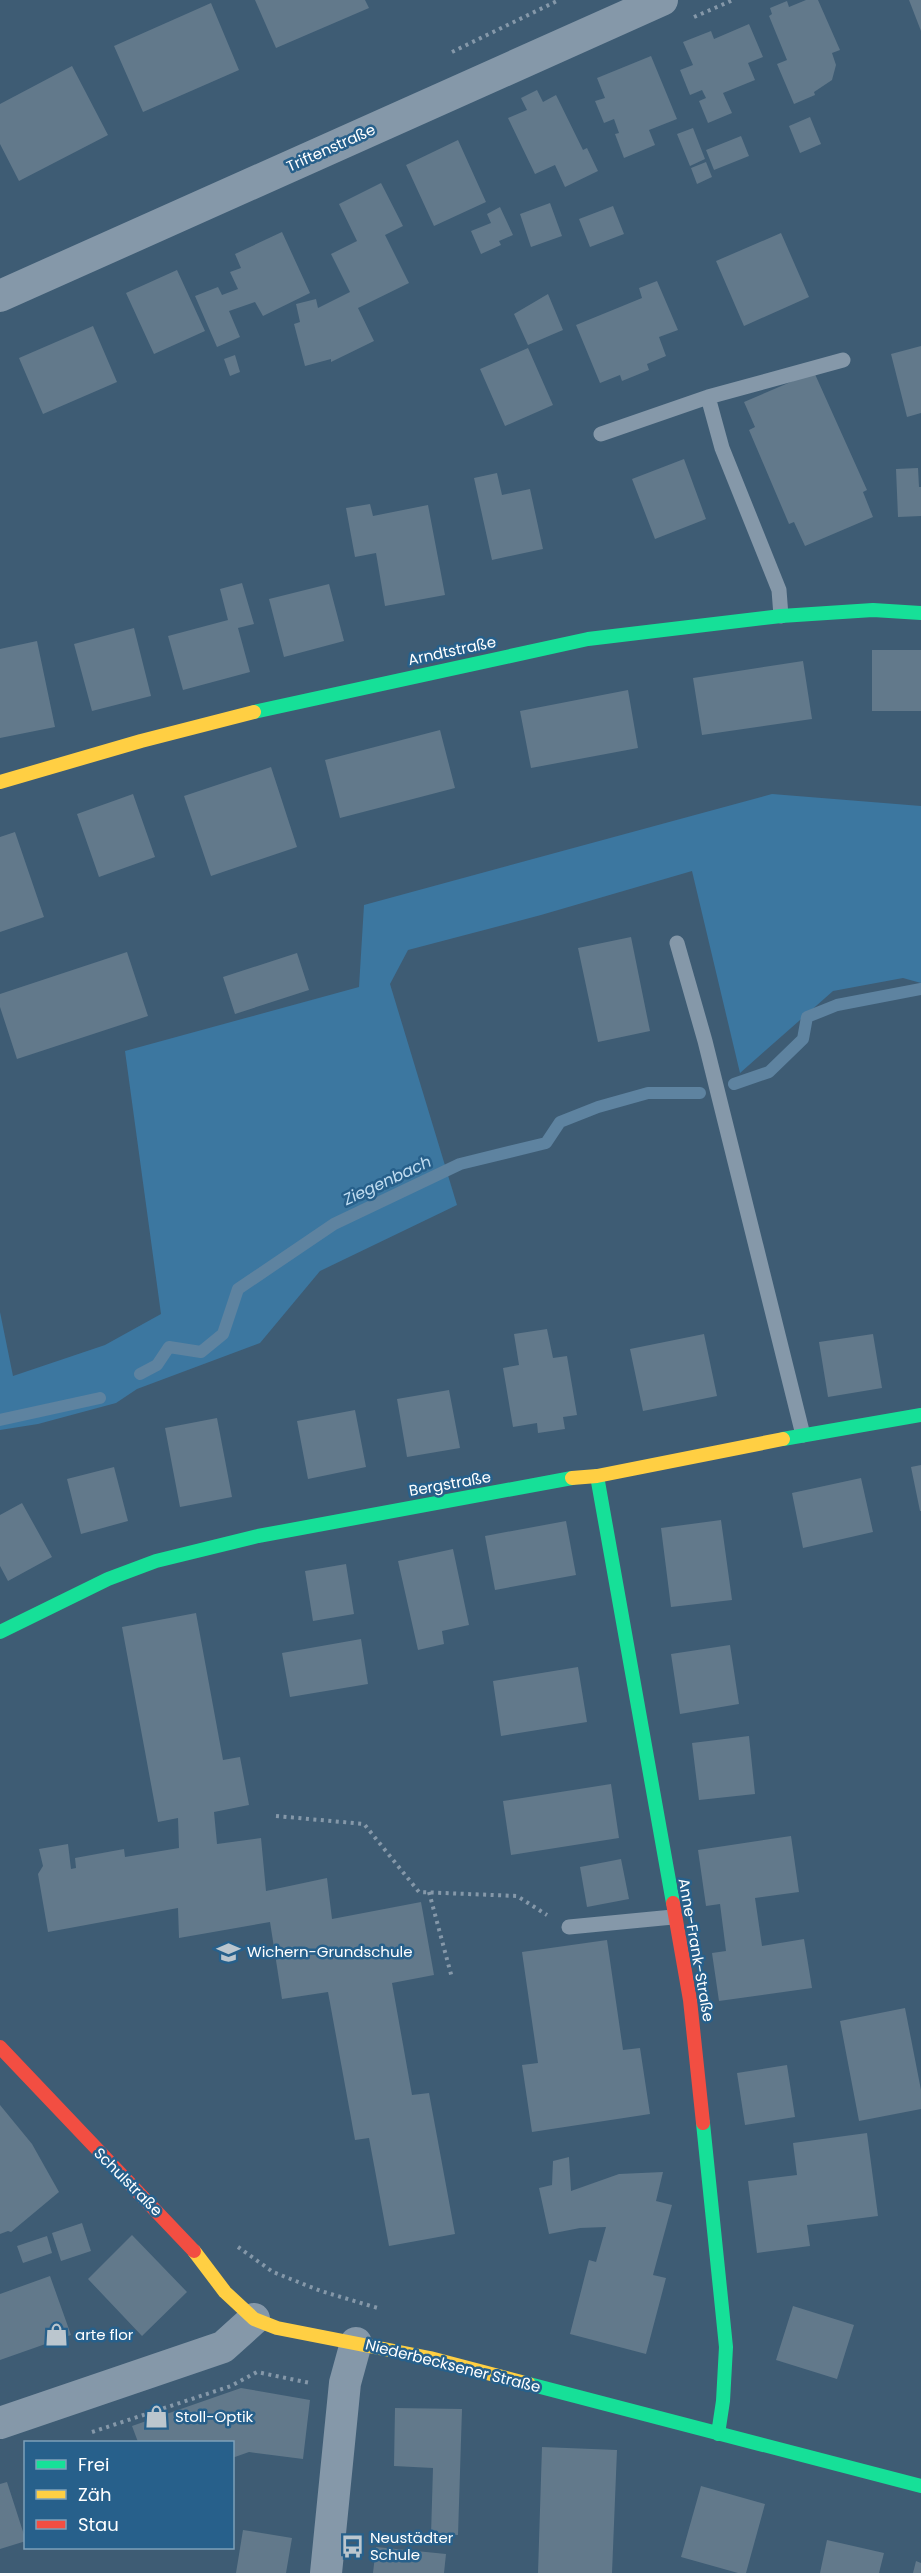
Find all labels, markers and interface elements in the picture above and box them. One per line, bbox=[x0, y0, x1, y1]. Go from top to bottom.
street label: Triftenstraße bbox=[283, 119, 379, 177]
street label: Arndtstraße bbox=[406, 631, 498, 670]
water label: Ziegenbach bbox=[338, 1150, 435, 1211]
street label: Bergstraße bbox=[407, 1466, 492, 1501]
street label: Anne-Frank-Straße bbox=[674, 1877, 719, 2023]
school or university icon: Wichern-Grundschule bbox=[216, 1939, 242, 1965]
place label: Wichern-Grundschule bbox=[247, 1941, 413, 1962]
street label: Schulstraße bbox=[89, 2143, 167, 2221]
shop icon: arte flor bbox=[44, 2322, 70, 2348]
place label: arte flor bbox=[75, 2324, 134, 2345]
street label: Niederbecksener Straße bbox=[363, 2334, 543, 2397]
shop icon: Stoll-Optik bbox=[144, 2404, 170, 2430]
place label: Stoll-Optik bbox=[175, 2406, 254, 2427]
legend bbox=[24, 2441, 234, 2549]
text: Frei bbox=[78, 2452, 109, 2477]
text: Zäh bbox=[78, 2482, 111, 2507]
text: Stau bbox=[78, 2512, 119, 2537]
place label: Neustädter Schule bbox=[370, 2527, 454, 2565]
bus stop icon: Neustädter Schule bbox=[339, 2534, 365, 2560]

